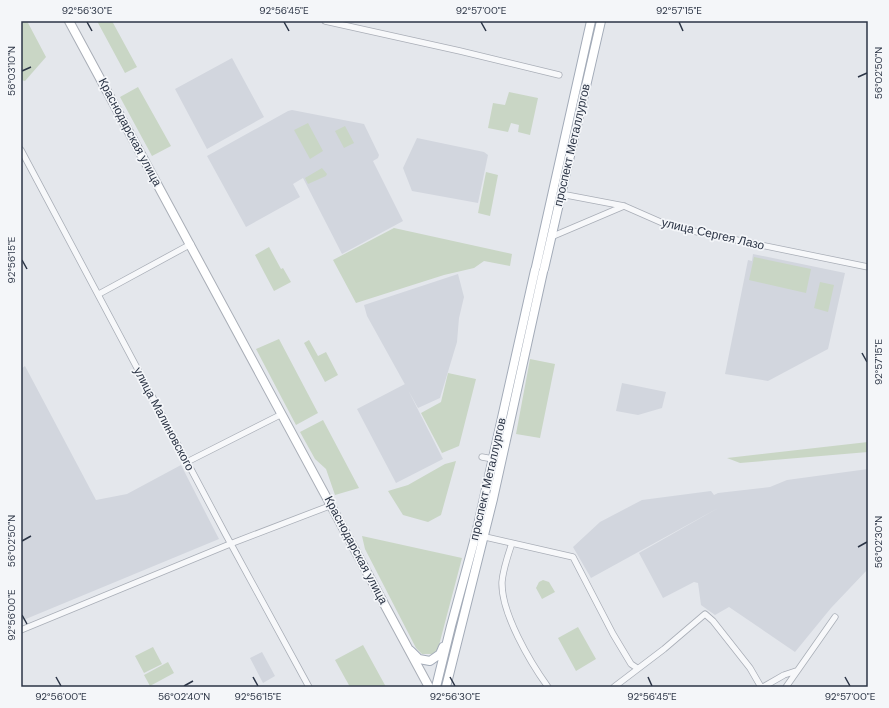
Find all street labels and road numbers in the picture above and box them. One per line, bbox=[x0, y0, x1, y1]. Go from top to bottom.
street label: Краснодарская улица bbox=[95, 75, 166, 189]
street label: проспект Металлургов bbox=[550, 82, 594, 208]
street label: улица Сергея Лазо bbox=[660, 214, 766, 254]
street label: улица Малиновского bbox=[130, 364, 198, 474]
street label: проспект Металлургов bbox=[466, 416, 510, 542]
street label: Краснодарская улица bbox=[321, 493, 392, 607]

